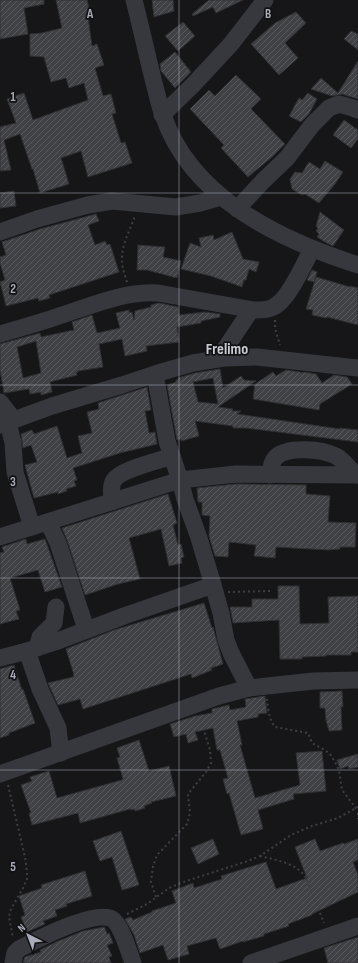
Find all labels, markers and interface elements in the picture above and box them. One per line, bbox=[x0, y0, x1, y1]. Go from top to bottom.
text: A bbox=[86, 6, 94, 22]
text: B bbox=[265, 6, 271, 22]
text: 1 bbox=[10, 89, 16, 105]
text: 2 bbox=[10, 281, 16, 297]
district label: Frelimo bbox=[206, 340, 248, 359]
text: 3 bbox=[10, 474, 16, 490]
text: 4 bbox=[10, 667, 16, 683]
text: 5 bbox=[10, 859, 16, 875]
north arrow bbox=[8, 915, 48, 955]
text: N bbox=[15, 921, 28, 935]

